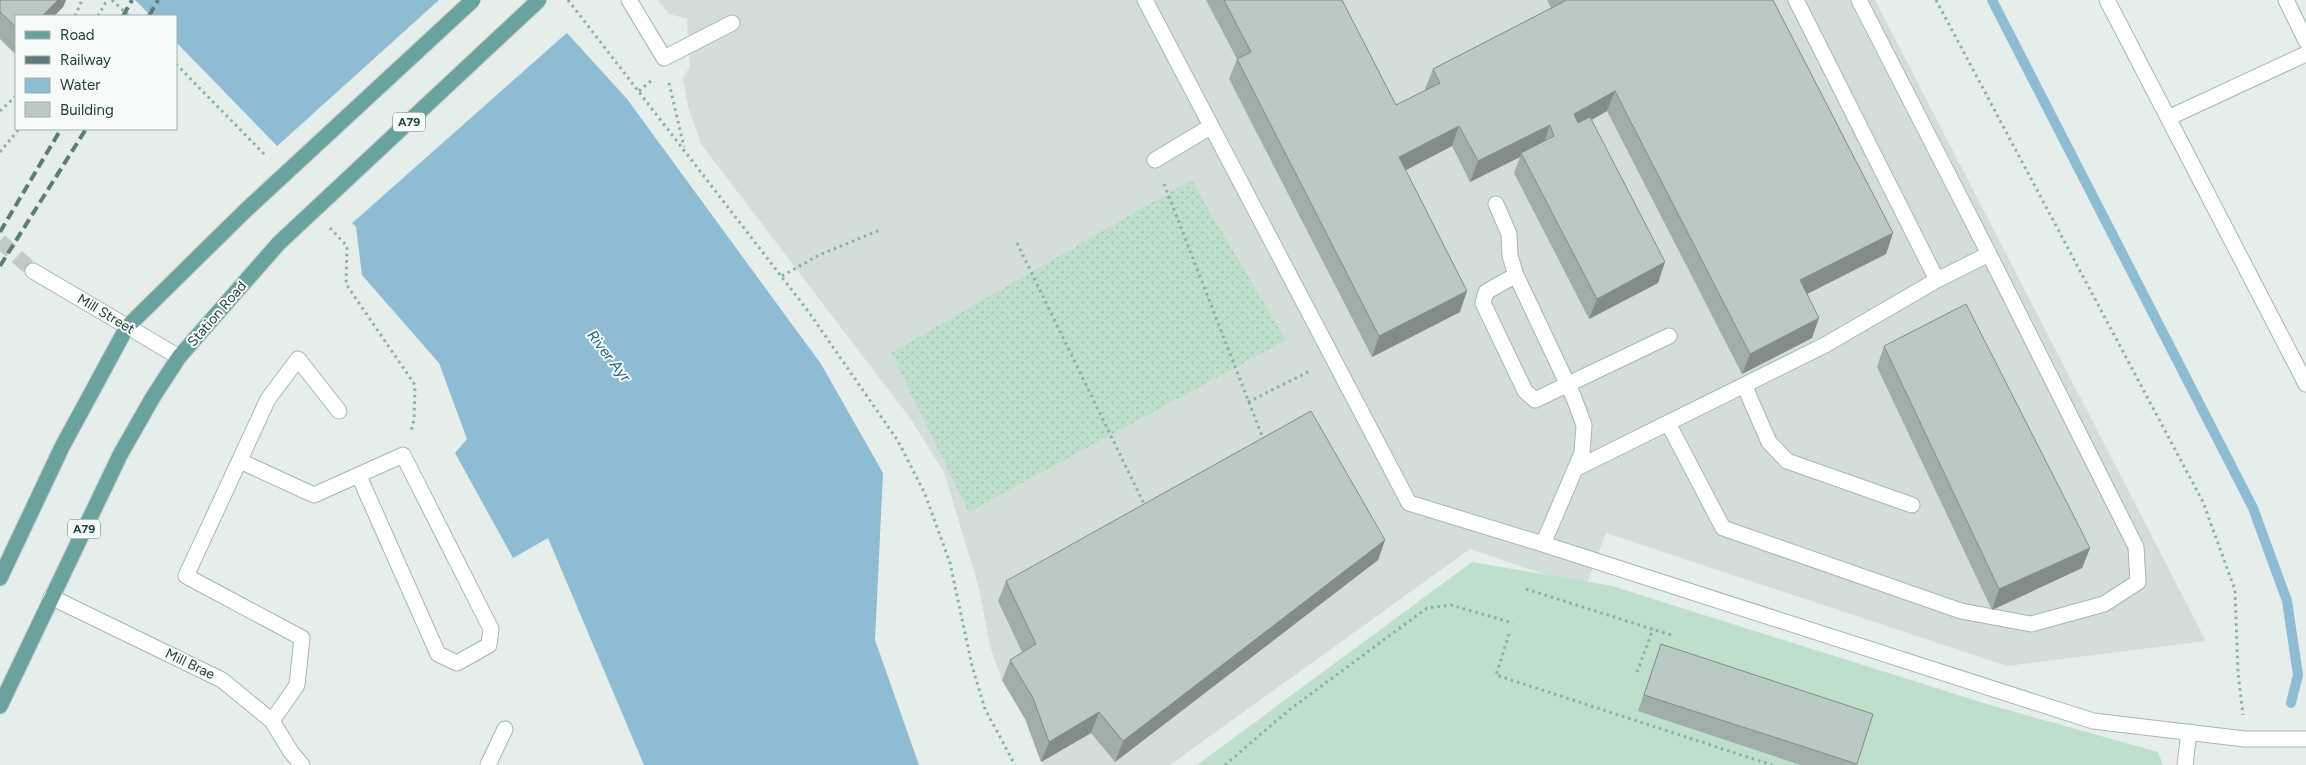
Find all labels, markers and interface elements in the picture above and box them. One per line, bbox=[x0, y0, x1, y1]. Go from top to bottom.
legend bbox=[15, 15, 178, 130]
text: Road bbox=[60, 26, 95, 44]
text: Railway bbox=[60, 51, 111, 69]
text: Water bbox=[60, 76, 100, 94]
text: Building bbox=[60, 101, 114, 119]
road number: A79 bbox=[393, 112, 425, 132]
street label: Station Road bbox=[184, 278, 250, 350]
street label: Mill Street bbox=[74, 290, 138, 338]
water label: River Ayr bbox=[583, 327, 635, 386]
road number: A79 bbox=[68, 520, 100, 538]
street label: Mill Brae bbox=[163, 645, 218, 683]

